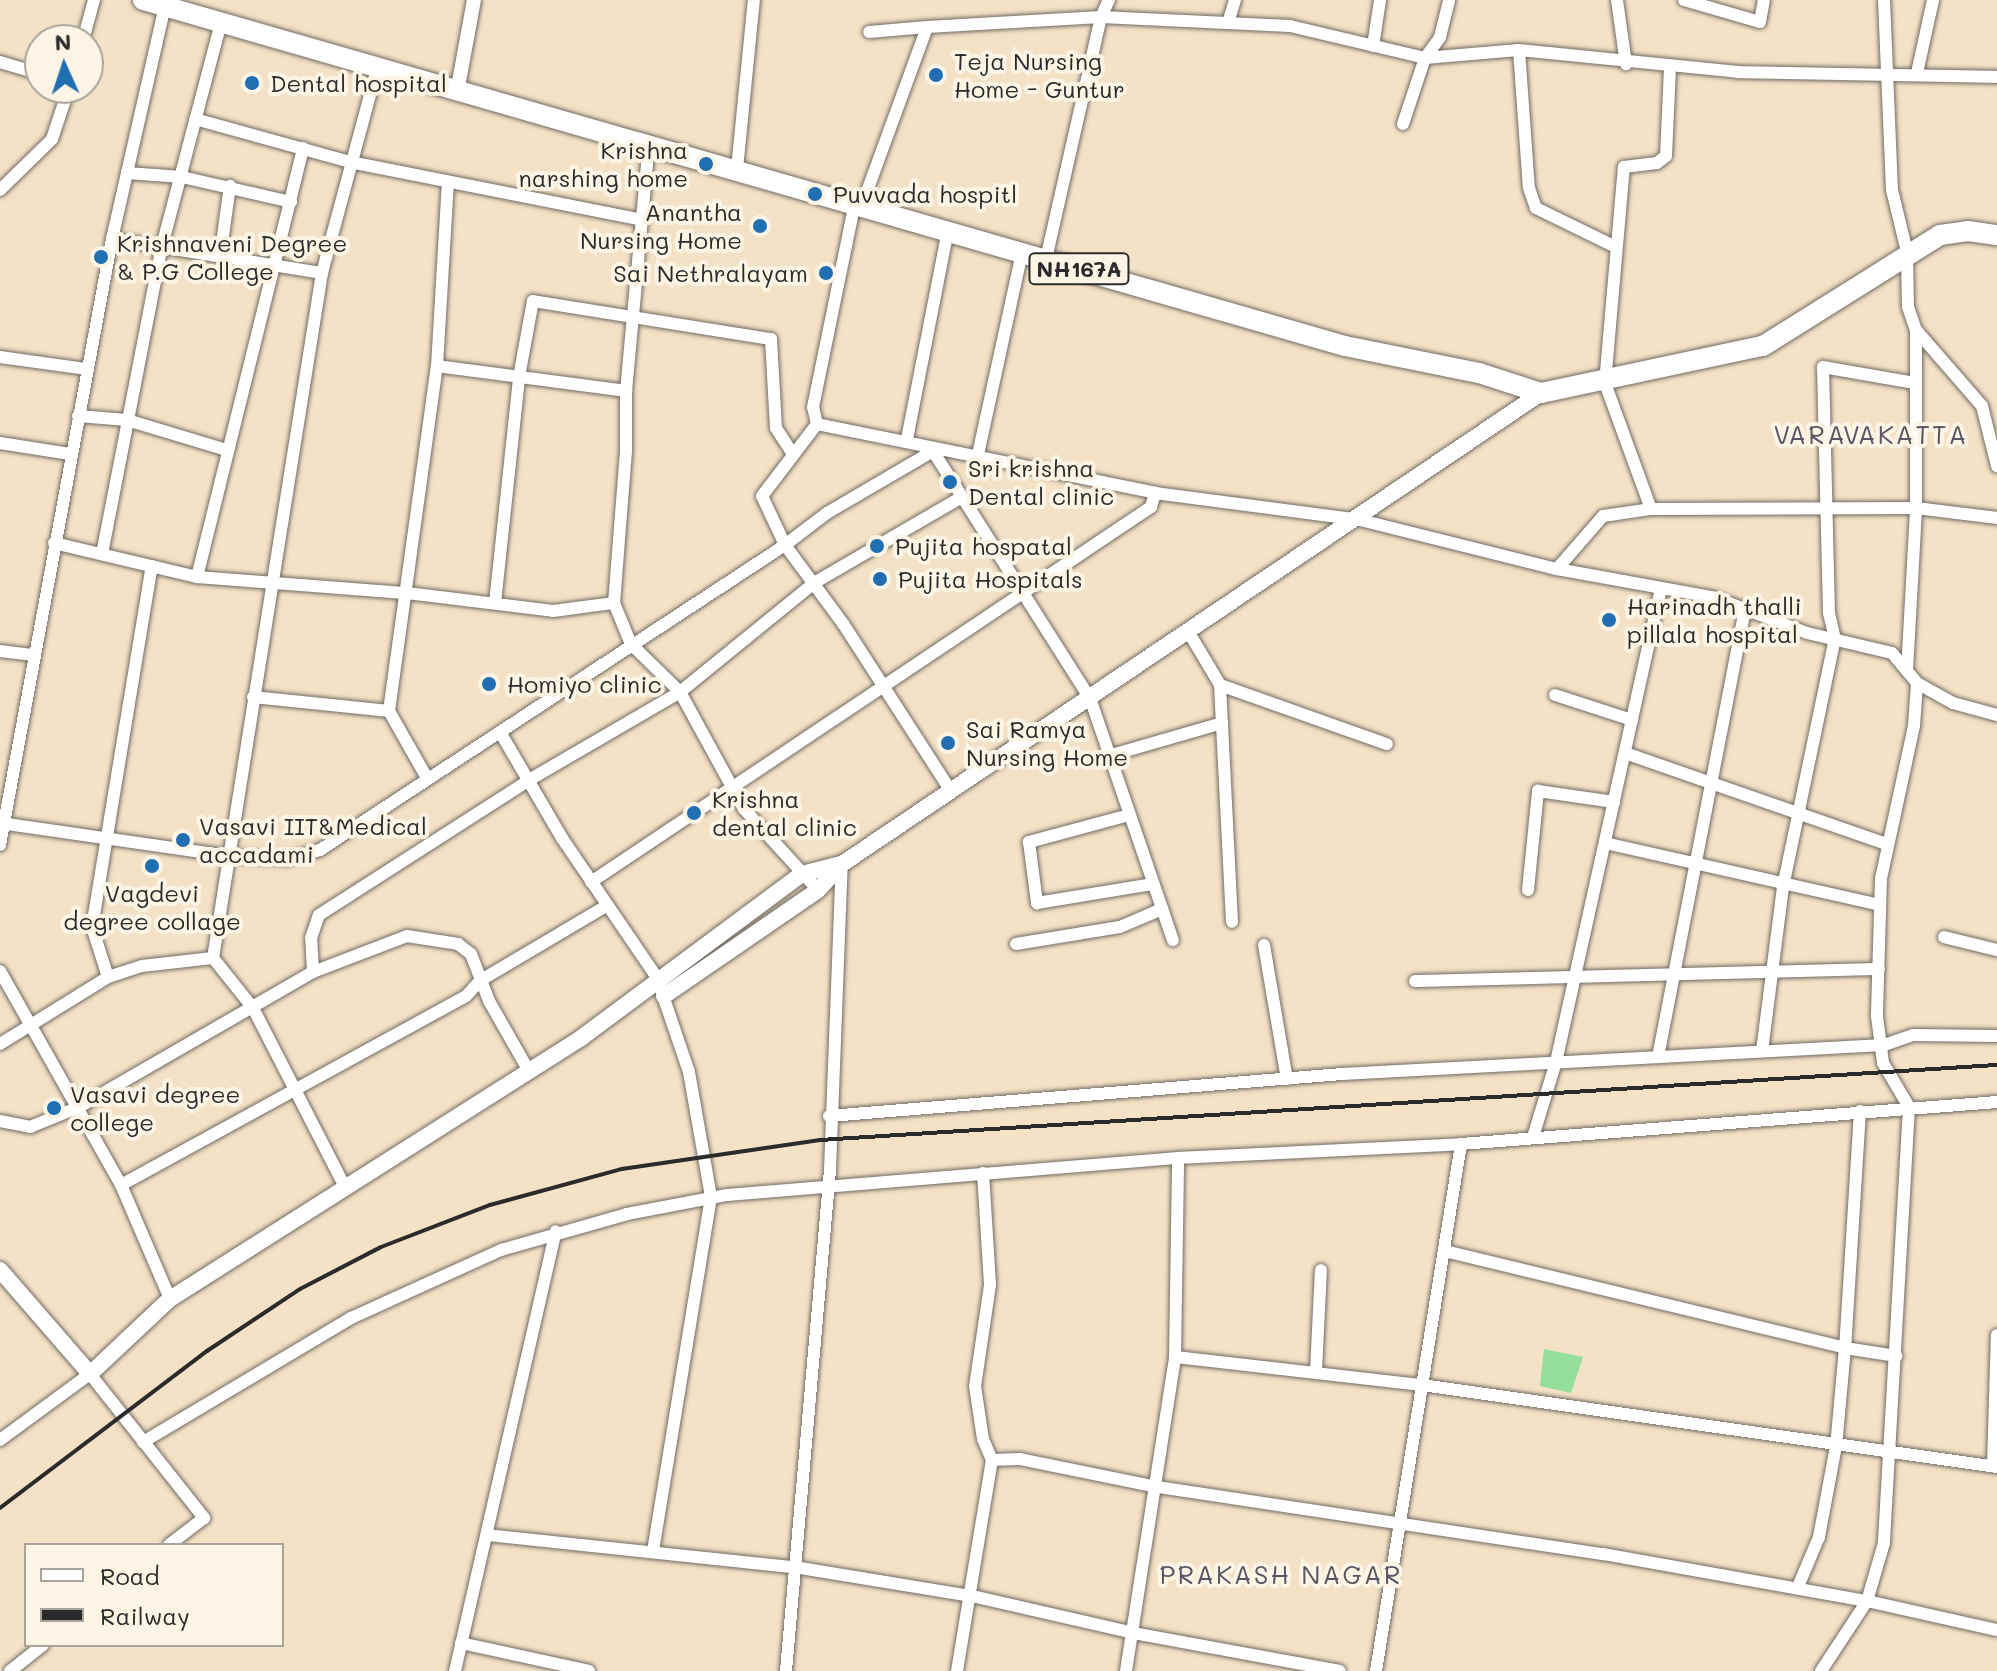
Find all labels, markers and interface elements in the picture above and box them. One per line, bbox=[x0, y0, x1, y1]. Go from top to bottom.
north arrow bbox=[24, 24, 104, 104]
text: N bbox=[54, 27, 72, 56]
place label: Teja Nursing Home - Guntur bbox=[954, 47, 1125, 103]
marker: Teja Nursing Home - Guntur bbox=[925, 64, 947, 86]
place label: Dental hospital bbox=[270, 69, 447, 97]
marker: Dental hospital bbox=[241, 72, 263, 94]
place label: Krishna narshing home bbox=[519, 136, 688, 192]
marker: Krishna narshing home bbox=[695, 153, 717, 175]
place label: Puvvada hospitl bbox=[833, 180, 1017, 208]
marker: Puvvada hospitl bbox=[804, 183, 826, 205]
place label: Anantha Nursing Home bbox=[580, 198, 742, 254]
marker: Anantha Nursing Home bbox=[749, 215, 771, 237]
place label: Krishnaveni Degree & P.G College bbox=[117, 229, 347, 285]
marker: Krishnaveni Degree & P.G College bbox=[92, 248, 110, 266]
road number: NH167A bbox=[1027, 251, 1131, 287]
place label: Sai Nethralayam bbox=[613, 259, 808, 287]
marker: Sai Nethralayam bbox=[815, 262, 837, 284]
district label: VARAVAKATTA bbox=[1773, 419, 1969, 451]
place label: Sri krishna Dental clinic bbox=[968, 454, 1114, 510]
marker: Sri krishna Dental clinic bbox=[939, 471, 961, 493]
place label: Pujita hospatal bbox=[895, 532, 1072, 560]
marker: Pujita hospatal bbox=[866, 535, 888, 557]
place label: Pujita Hospitals bbox=[898, 565, 1083, 593]
marker: Pujita Hospitals bbox=[869, 568, 891, 590]
place label: Harinadh thalli pillala hospital bbox=[1627, 592, 1802, 648]
marker: Harinadh thalli pillala hospital bbox=[1598, 609, 1620, 631]
place label: Homiyo clinic bbox=[507, 670, 661, 698]
marker: Homiyo clinic bbox=[478, 673, 500, 695]
place label: Sai Ramya Nursing Home bbox=[966, 715, 1128, 771]
marker: Sai Ramya Nursing Home bbox=[937, 732, 959, 754]
place label: Krishna dental clinic bbox=[712, 785, 857, 841]
marker: Krishna dental clinic bbox=[683, 802, 705, 824]
place label: Vasavi IIT&Medical accadami bbox=[199, 812, 427, 868]
marker: Vasavi IIT&Medical accadami bbox=[174, 831, 192, 849]
marker: Vagdevi degree collage bbox=[143, 857, 161, 875]
place label: Vagdevi degree collage bbox=[63, 879, 241, 935]
place label: Vasavi degree college bbox=[70, 1080, 240, 1136]
marker: Vasavi degree college bbox=[45, 1099, 63, 1117]
legend bbox=[24, 1543, 284, 1647]
district label: PRAKASH NAGAR bbox=[1160, 1559, 1402, 1591]
text: Road bbox=[100, 1560, 160, 1591]
text: Railway bbox=[100, 1600, 190, 1631]

